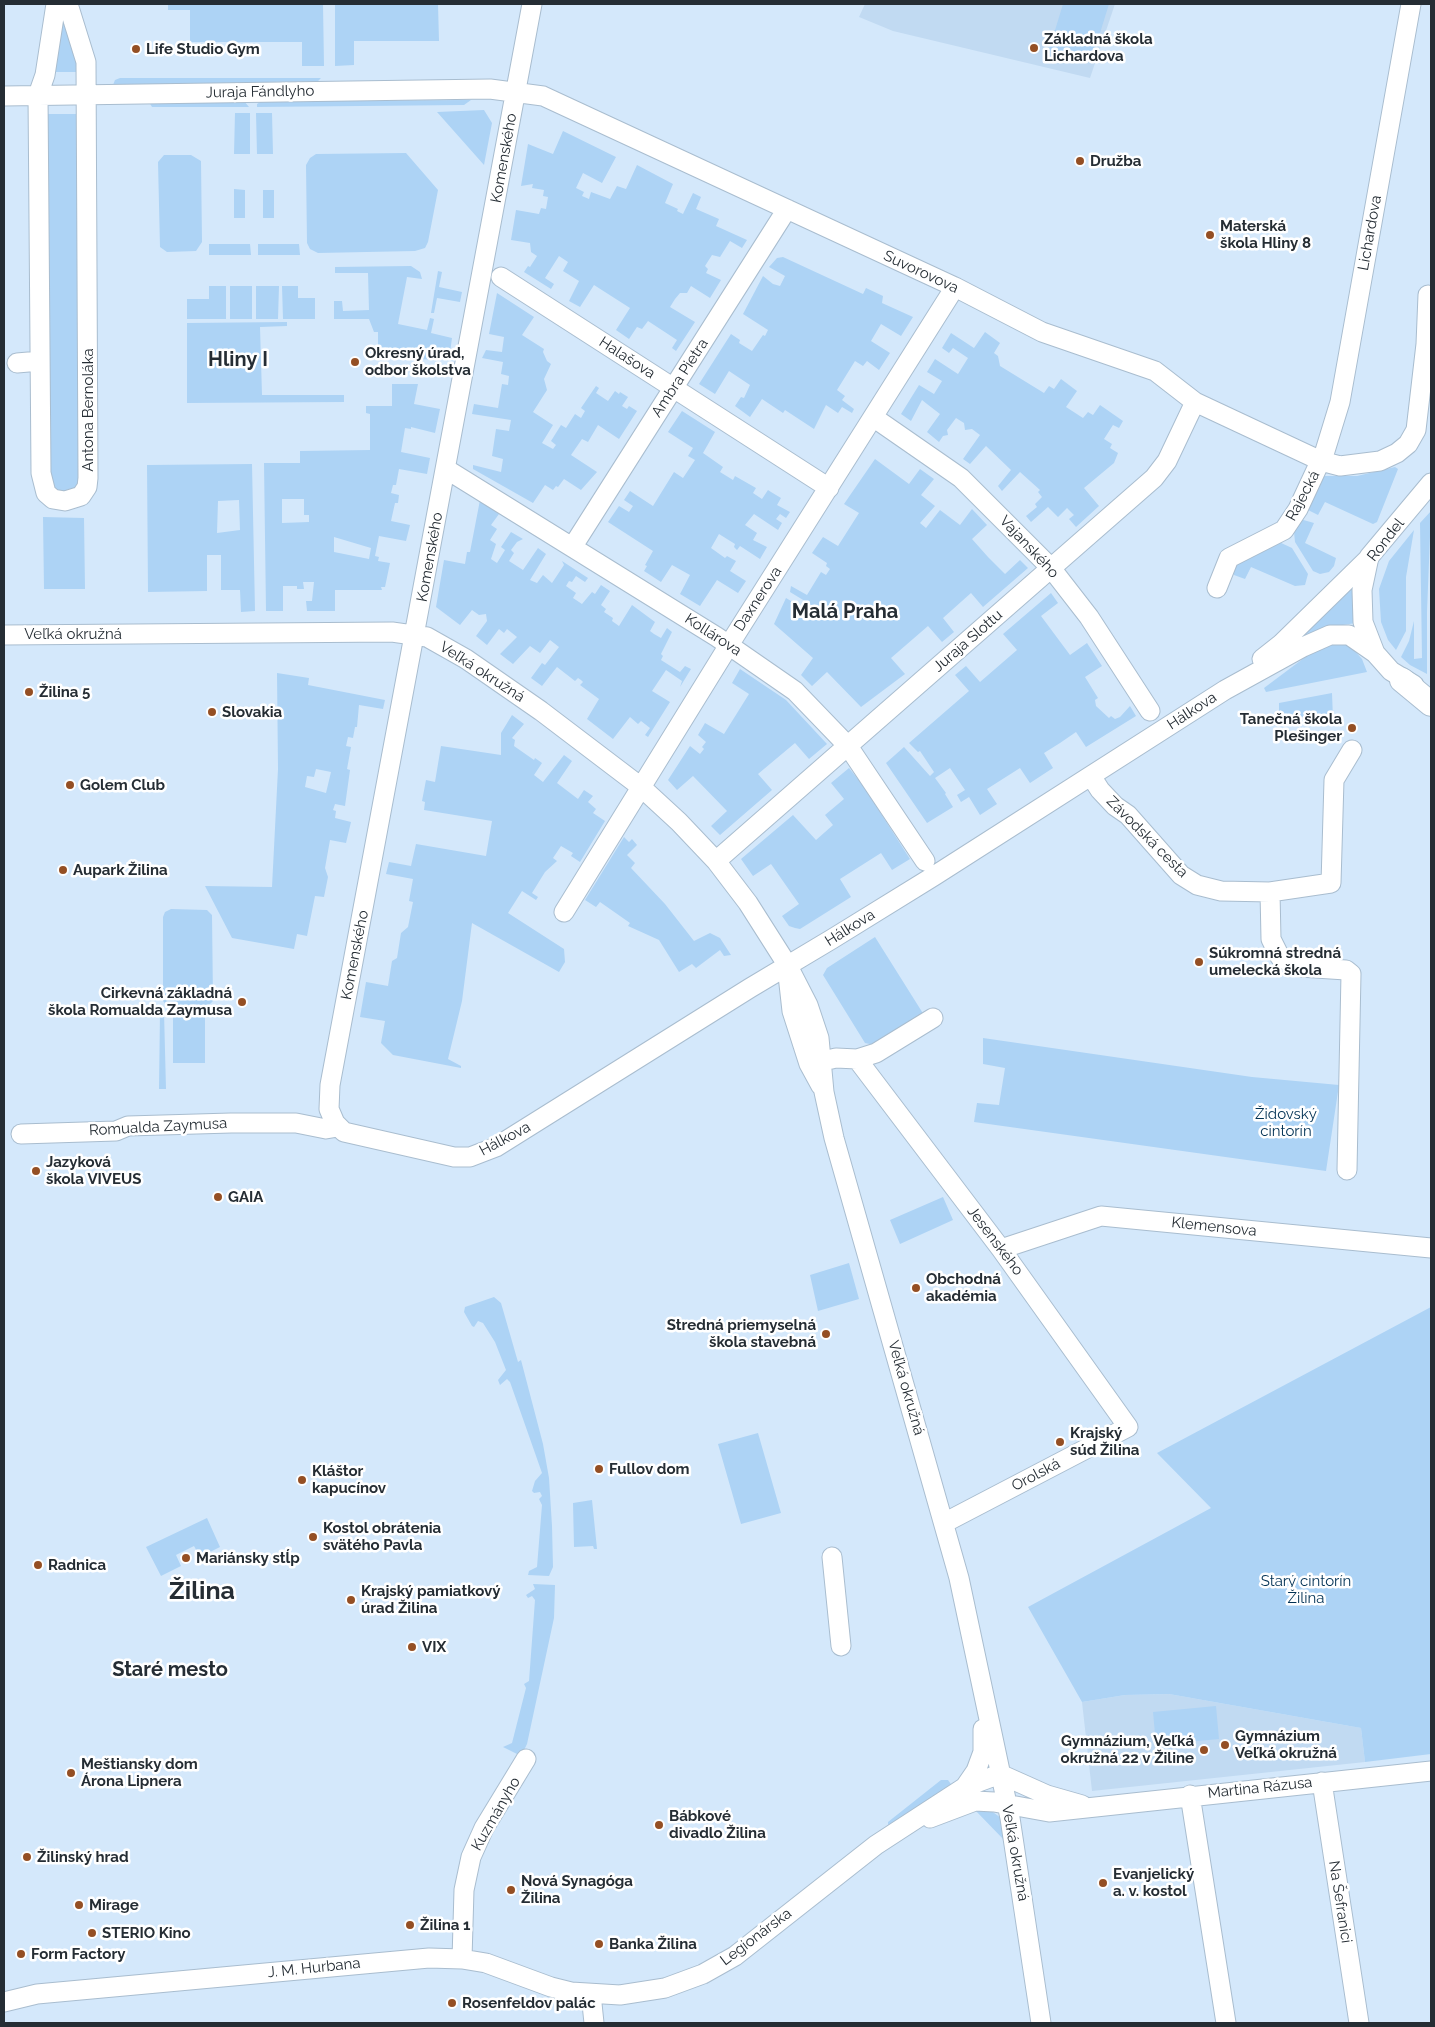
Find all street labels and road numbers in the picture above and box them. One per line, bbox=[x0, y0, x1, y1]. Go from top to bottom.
street label: Juraja Fándlyho bbox=[206, 82, 314, 102]
street label: Komenského bbox=[487, 112, 521, 204]
street label: Lichardova bbox=[1355, 194, 1385, 272]
street label: Suvorovova bbox=[881, 247, 961, 297]
street label: Halašova bbox=[596, 333, 658, 383]
street label: Ambra Pietra bbox=[648, 335, 712, 421]
street label: Antona Bernoláka bbox=[79, 348, 97, 472]
street label: Rajecká bbox=[1282, 468, 1324, 524]
street label: Komenského bbox=[413, 511, 447, 603]
street label: Vajanského bbox=[995, 512, 1063, 582]
street label: Rondel bbox=[1364, 515, 1408, 565]
street label: Daxnerova bbox=[730, 563, 786, 635]
street label: Juraja Slottu bbox=[930, 606, 1006, 676]
street label: Kollárova bbox=[681, 610, 745, 660]
street label: Veľká okružná bbox=[24, 625, 122, 643]
street label: Veľká okružná bbox=[436, 638, 528, 706]
street label: Hálkova bbox=[1164, 688, 1220, 734]
street label: Závodská cesta bbox=[1102, 792, 1192, 882]
street label: Hálkova bbox=[822, 906, 878, 950]
street label: Komenského bbox=[338, 909, 372, 1001]
street label: Romualda Zaymusa bbox=[88, 1114, 228, 1140]
street label: Hálkova bbox=[476, 1118, 534, 1160]
street label: Jesenského bbox=[963, 1203, 1027, 1279]
street label: Klemensova bbox=[1170, 1214, 1258, 1240]
street label: Veľká okružná bbox=[884, 1339, 928, 1437]
street label: Orolská bbox=[1009, 1455, 1063, 1495]
street label: Kuzmányho bbox=[468, 1774, 524, 1854]
street label: Martina Rázusa bbox=[1207, 1774, 1313, 1802]
street label: Veľká okružná bbox=[998, 1803, 1032, 1903]
street label: Na Šefranici bbox=[1325, 1860, 1355, 1944]
street label: Legionárska bbox=[717, 1904, 795, 1970]
street label: J. M. Hurbana bbox=[267, 1954, 361, 1982]

